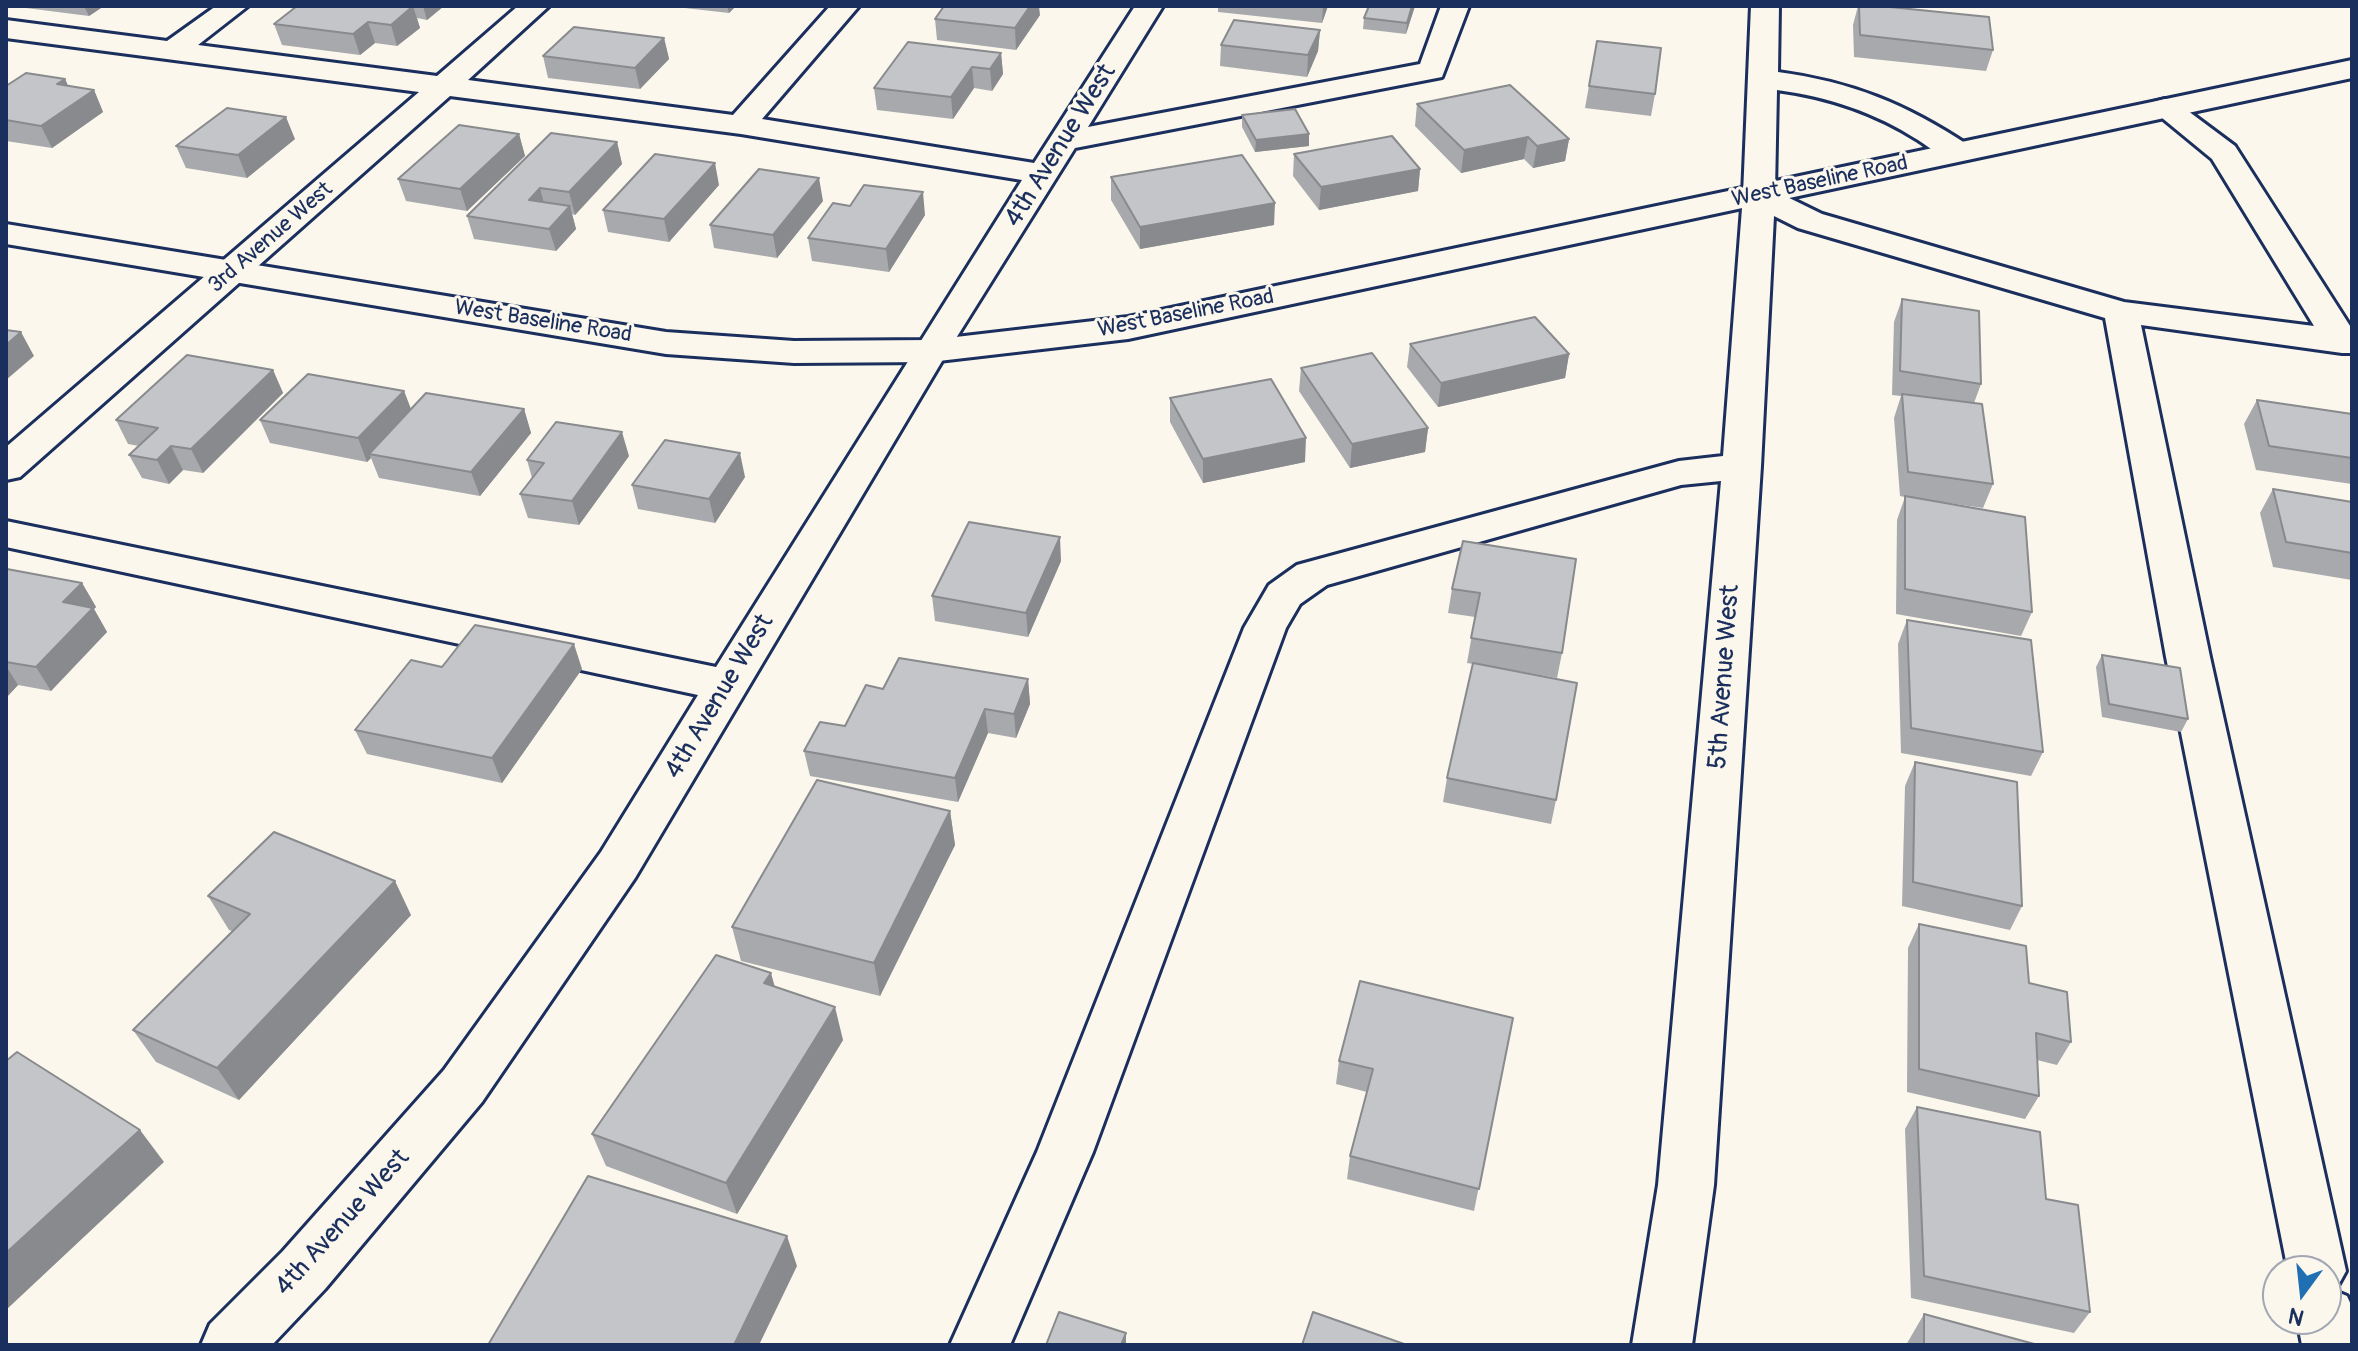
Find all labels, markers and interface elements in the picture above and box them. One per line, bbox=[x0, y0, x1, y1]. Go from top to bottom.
street label: 4th Avenue West bbox=[998, 59, 1124, 233]
street label: West Baseline Road bbox=[1730, 150, 1910, 214]
street label: 3rd Avenue West bbox=[203, 177, 339, 299]
street label: West Baseline Road bbox=[1096, 284, 1276, 344]
street label: West Baseline Road bbox=[453, 295, 633, 349]
street label: 5th Avenue West bbox=[1703, 584, 1747, 770]
street label: 4th Avenue West bbox=[659, 609, 781, 785]
street label: 4th Avenue West bbox=[269, 1143, 417, 1303]
north arrow bbox=[2262, 1255, 2342, 1335]
text: N bbox=[2285, 1301, 2307, 1332]

